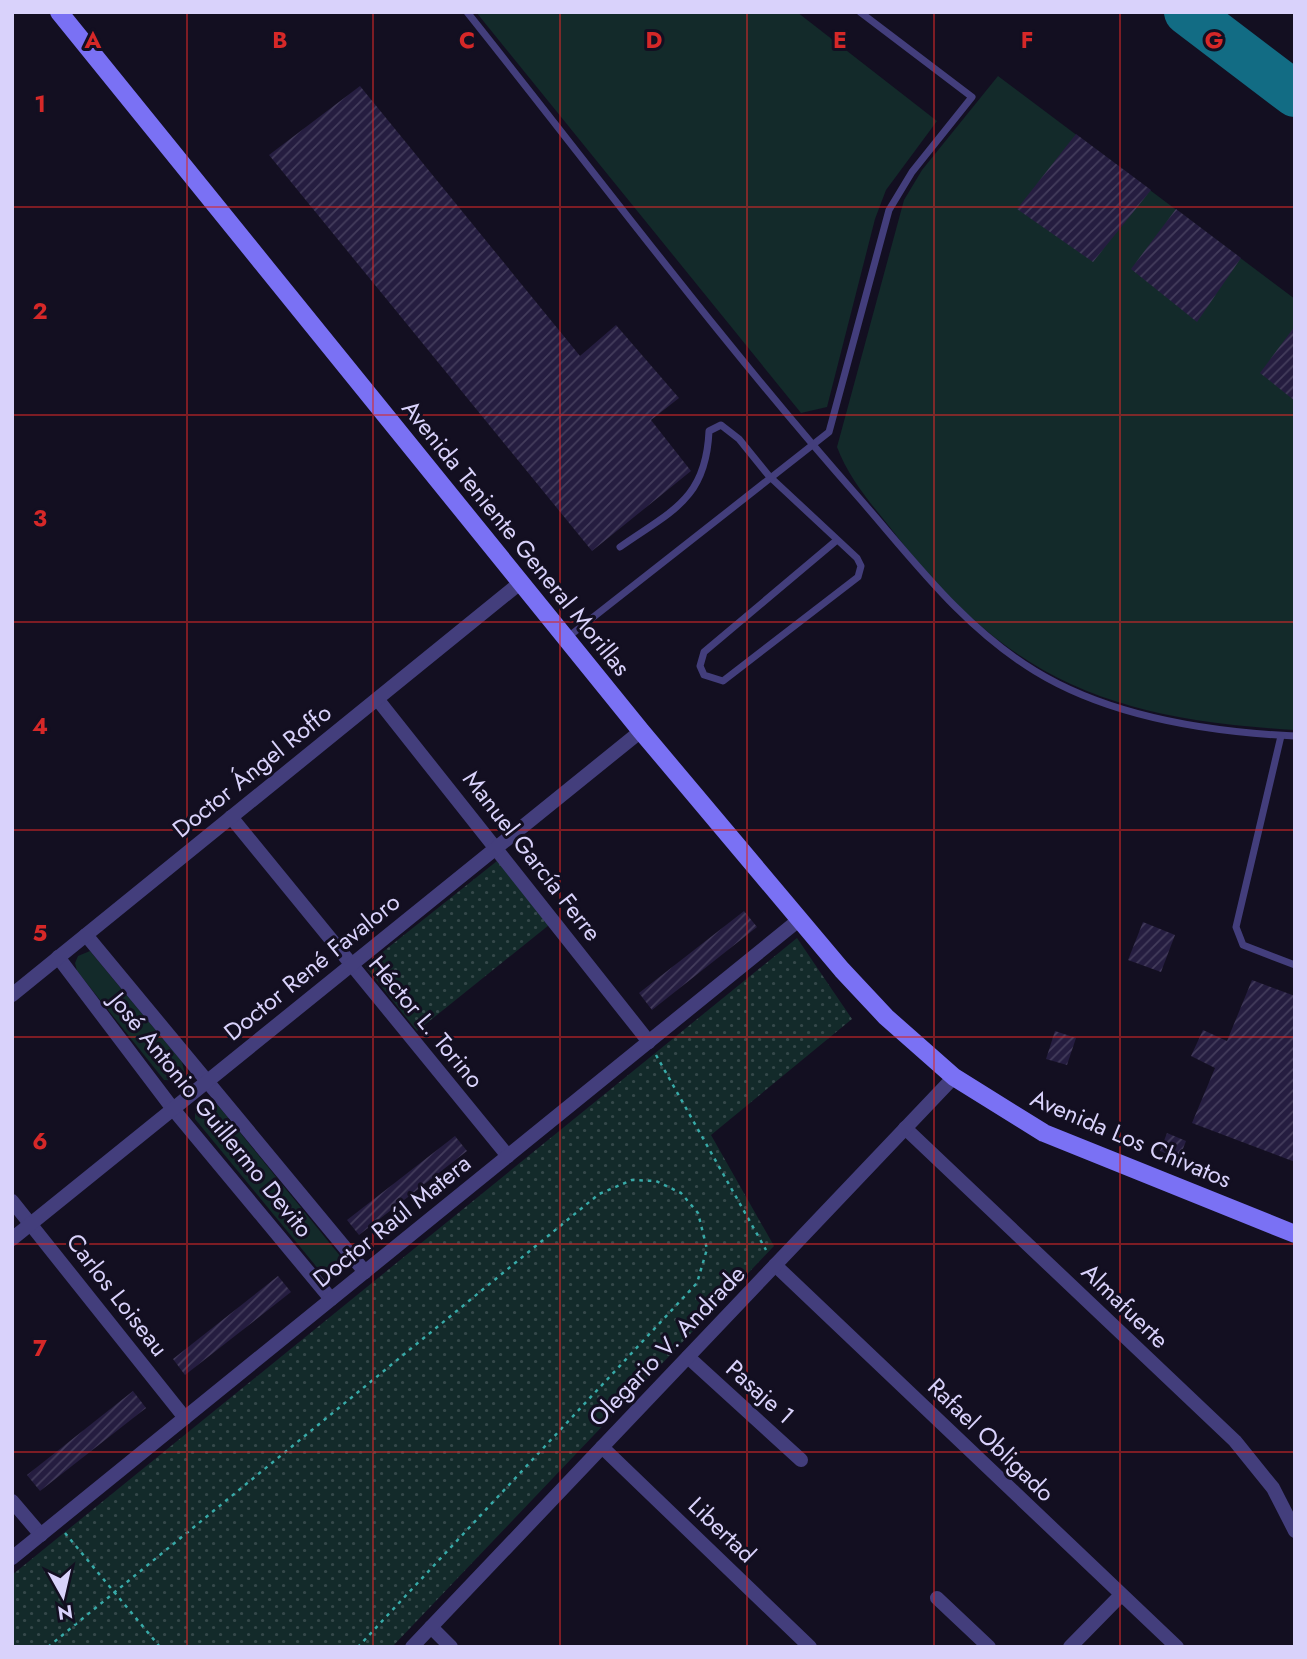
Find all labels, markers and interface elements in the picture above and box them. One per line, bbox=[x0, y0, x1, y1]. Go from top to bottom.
text: A bbox=[84, 23, 102, 57]
text: B bbox=[272, 23, 288, 57]
text: C bbox=[459, 23, 475, 57]
text: D bbox=[646, 23, 663, 57]
text: E bbox=[833, 23, 847, 57]
text: F bbox=[1021, 23, 1033, 57]
text: G bbox=[1205, 23, 1223, 57]
text: 1 bbox=[34, 87, 46, 121]
text: 2 bbox=[32, 294, 48, 328]
street label: Avenida Teniente General Morillas bbox=[394, 392, 639, 683]
text: 3 bbox=[33, 501, 47, 535]
street label: Doctor Ángel Roffo bbox=[165, 695, 339, 846]
text: 4 bbox=[32, 709, 48, 743]
street label: Manuel García Ferre bbox=[455, 763, 610, 948]
street label: Doctor René Favaloro bbox=[216, 885, 407, 1049]
text: 5 bbox=[33, 916, 47, 950]
street label: Héctor L. Torino bbox=[361, 948, 492, 1095]
street label: José Antonio Guillermo Devito bbox=[99, 982, 321, 1245]
street label: Avenida Los Chivatos bbox=[1025, 1080, 1237, 1197]
text: 6 bbox=[32, 1124, 48, 1158]
street label: Doctor Raúl Matera bbox=[305, 1146, 478, 1295]
street label: Carlos Loiseau bbox=[58, 1226, 177, 1364]
street label: Almafuerte bbox=[1074, 1255, 1177, 1356]
street label: Olegario V. Andrade bbox=[580, 1257, 753, 1434]
text: 7 bbox=[33, 1331, 47, 1365]
street label: Pasaje 1 bbox=[718, 1351, 802, 1432]
street label: Rafael Obligado bbox=[920, 1370, 1063, 1510]
street label: Libertad bbox=[681, 1488, 764, 1571]
north arrow bbox=[28, 1561, 98, 1631]
text: N bbox=[56, 1598, 75, 1627]

